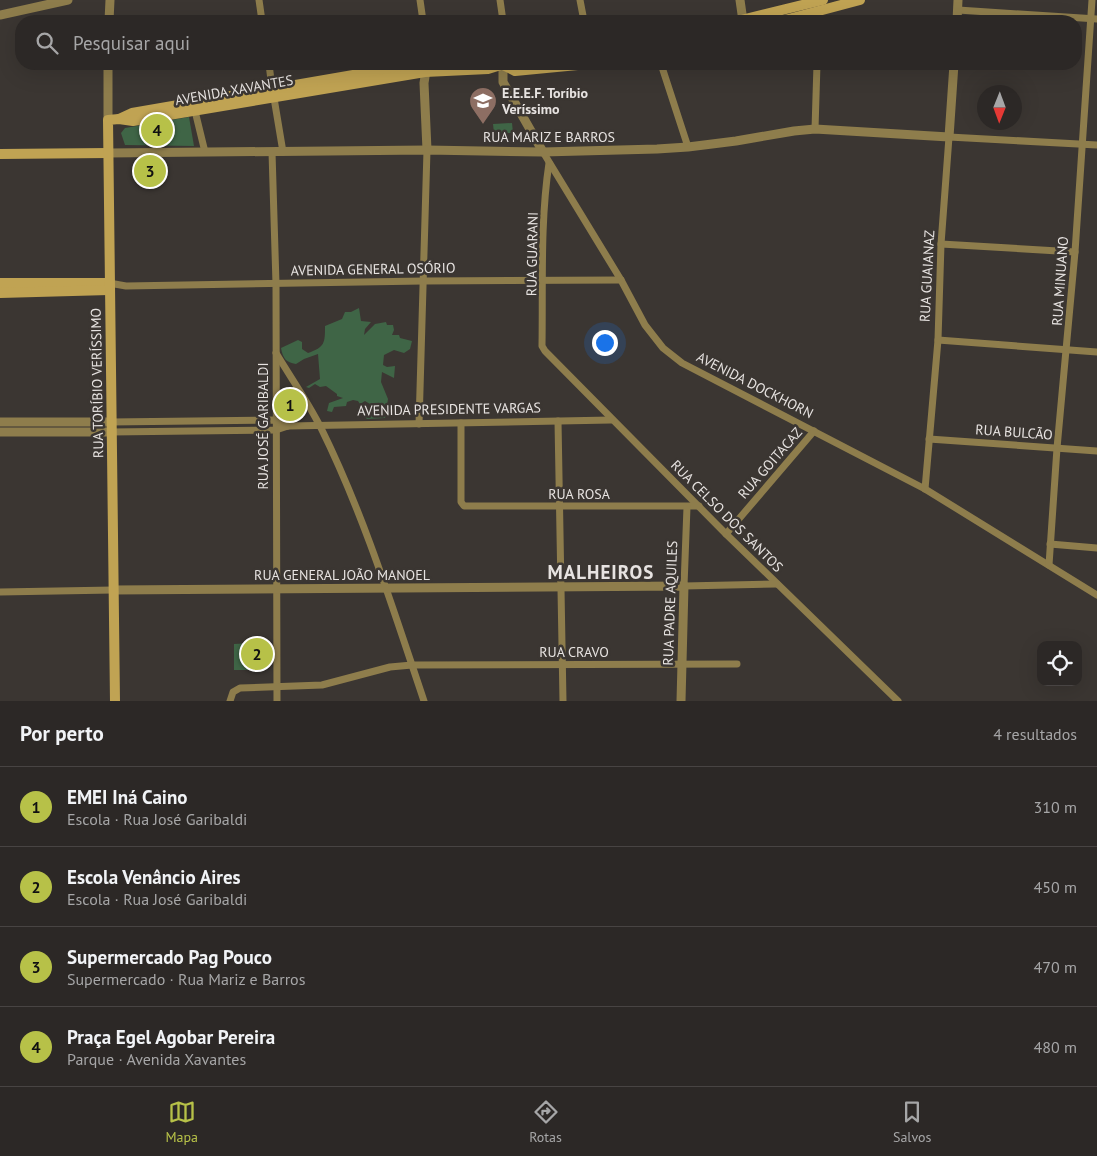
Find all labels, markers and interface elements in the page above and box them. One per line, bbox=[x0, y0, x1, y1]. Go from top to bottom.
search box bbox=[15, 15, 1082, 70]
icon: search bbox=[33, 29, 61, 57]
text: Pesquisar aqui bbox=[73, 31, 190, 55]
street label: AVENIDA XAVANTES bbox=[174, 71, 294, 109]
place label: E.E.E.F. Toríbio Veríssimo bbox=[501, 84, 589, 118]
north arrow bbox=[977, 85, 1022, 130]
school or university icon: E.E.E.F. Toríbio Veríssimo bbox=[468, 86, 498, 125]
pin: 4 bbox=[141, 111, 173, 149]
street label: RUA MARIZ E BARROS bbox=[483, 128, 615, 146]
pin: 3 bbox=[134, 152, 166, 190]
street label: RUA GUARANI bbox=[522, 212, 542, 296]
street label: RUA GUAIANAZ bbox=[916, 229, 938, 322]
street label: RUA MINUANO bbox=[1048, 236, 1072, 326]
street label: AVENIDA GENERAL OSÓRIO bbox=[290, 259, 456, 279]
street label: RUA TORÍBIO VERÍSSIMO bbox=[87, 308, 107, 458]
your location bbox=[592, 330, 618, 356]
street label: AVENIDA DOCKHORN bbox=[694, 348, 816, 422]
street label: RUA JOSÉ GARIBALDI bbox=[254, 362, 272, 490]
pin: 1 bbox=[274, 386, 306, 424]
street label: AVENIDA PRESIDENTE VARGAS bbox=[357, 398, 541, 420]
street label: RUA BULCÃO bbox=[975, 420, 1053, 444]
street label: RUA GOITACAZ bbox=[734, 423, 806, 502]
street label: RUA CELSO DOS SANTOS bbox=[667, 456, 787, 576]
street label: RUA ROSA bbox=[548, 485, 611, 503]
street label: RUA PADRE AQUILES bbox=[659, 540, 681, 666]
district label: MALHEIROS bbox=[548, 560, 654, 584]
street label: RUA GENERAL JOÃO MANOEL bbox=[254, 566, 430, 584]
pin: 2 bbox=[241, 635, 273, 673]
map controls bbox=[1037, 641, 1082, 686]
button: locate bbox=[1037, 641, 1082, 686]
street label: RUA CRAVO bbox=[539, 643, 609, 661]
text: Por perto bbox=[20, 720, 104, 747]
text: 4 resultados bbox=[993, 724, 1077, 744]
text: EMEI Iná Caino bbox=[67, 785, 188, 809]
text: 1 bbox=[31, 797, 41, 817]
text: 310 m bbox=[1034, 797, 1077, 817]
text: Escola · Rua José Garibaldi bbox=[67, 809, 247, 829]
text: Escola Venâncio Aires bbox=[67, 865, 241, 889]
text: 2 bbox=[31, 877, 41, 897]
text: 450 m bbox=[1034, 877, 1077, 897]
text: Escola · Rua José Garibaldi bbox=[67, 889, 247, 909]
text: Supermercado Pag Pouco bbox=[67, 945, 272, 969]
text: 3 bbox=[31, 957, 41, 977]
text: 470 m bbox=[1034, 957, 1077, 977]
text: Supermercado · Rua Mariz e Barros bbox=[67, 969, 305, 989]
text: Praça Egel Agobar Pereira bbox=[67, 1025, 275, 1049]
text: 4 bbox=[31, 1037, 41, 1057]
text: 480 m bbox=[1034, 1037, 1077, 1057]
text: Parque · Avenida Xavantes bbox=[67, 1049, 246, 1069]
tab: Mapa bbox=[166, 1098, 198, 1146]
tab: Rotas bbox=[529, 1098, 562, 1146]
tab: Salvos bbox=[893, 1098, 931, 1146]

